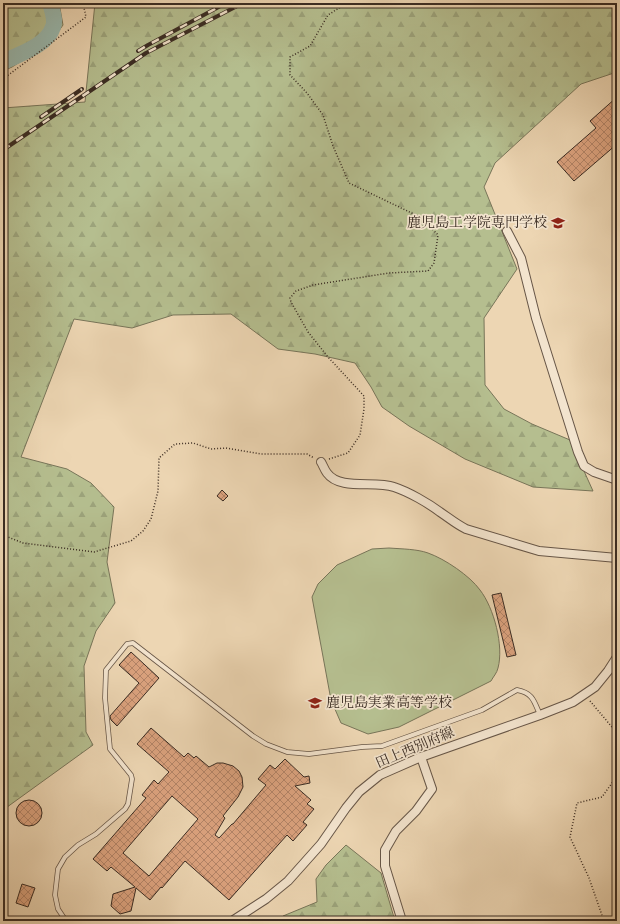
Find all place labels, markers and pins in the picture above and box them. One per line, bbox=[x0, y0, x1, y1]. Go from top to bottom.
place label: 鹿児島工学院専門学校 bbox=[407, 214, 547, 232]
school or university icon: 鹿児島工学院専門学校 bbox=[550, 215, 566, 231]
place label: 鹿児島実業高等学校 bbox=[326, 694, 452, 712]
school or university icon: 鹿児島実業高等学校 bbox=[307, 695, 323, 711]

